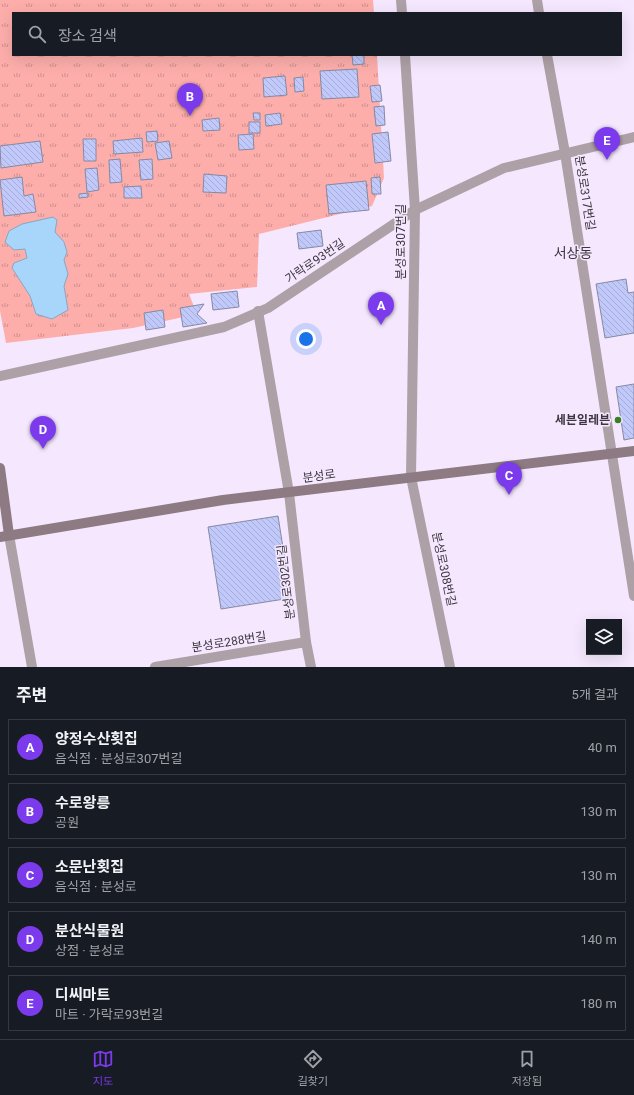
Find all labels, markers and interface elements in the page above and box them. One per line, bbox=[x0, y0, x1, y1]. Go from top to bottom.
search box bbox=[12, 12, 622, 56]
icon: search bbox=[26, 23, 48, 45]
text: 장소 검색 bbox=[58, 27, 117, 45]
pin: B bbox=[177, 83, 203, 116]
pin: E bbox=[594, 127, 620, 160]
street label: 분성로317번길 bbox=[572, 155, 598, 231]
street label: 분성로307번길 bbox=[394, 204, 408, 280]
street label: 가락로93번길 bbox=[283, 236, 347, 286]
district label: 서상동 bbox=[554, 245, 592, 261]
pin: A bbox=[368, 292, 394, 325]
your location bbox=[296, 329, 316, 349]
place label: 세븐일레븐 bbox=[555, 413, 610, 427]
marker: 세븐일레븐 bbox=[613, 415, 623, 425]
pin: D bbox=[30, 416, 56, 449]
pin: C bbox=[496, 462, 522, 495]
street label: 분성로 bbox=[302, 467, 336, 485]
street label: 분성로308번길 bbox=[429, 531, 459, 607]
street label: 분성로302번길 bbox=[274, 544, 298, 620]
map controls bbox=[586, 619, 622, 655]
button: layers bbox=[586, 619, 622, 655]
street label: 분성로288번길 bbox=[191, 629, 267, 655]
text: 주변 bbox=[16, 685, 47, 705]
text: 5개 결과 bbox=[572, 687, 618, 702]
text: 양정수산횟집 bbox=[55, 730, 138, 748]
text: A bbox=[26, 740, 34, 755]
text: 40 m bbox=[588, 740, 617, 755]
text: 음식점 · 분성로307번길 bbox=[55, 751, 182, 766]
text: 수로왕릉 bbox=[55, 794, 110, 812]
text: B bbox=[26, 804, 34, 819]
text: 130 m bbox=[580, 804, 617, 819]
text: 공원 bbox=[55, 815, 79, 830]
text: 소문난횟집 bbox=[55, 858, 124, 876]
text: C bbox=[26, 868, 34, 883]
text: 130 m bbox=[580, 868, 617, 883]
text: 음식점 · 분성로 bbox=[55, 879, 137, 894]
text: 분산식물원 bbox=[55, 922, 124, 940]
text: D bbox=[26, 932, 34, 947]
text: 140 m bbox=[580, 932, 617, 947]
text: 상점 · 분성로 bbox=[55, 943, 125, 958]
text: 디씨마트 bbox=[55, 986, 110, 1004]
text: E bbox=[26, 996, 34, 1011]
text: 180 m bbox=[580, 996, 617, 1011]
text: 마트 · 가락로93번길 bbox=[55, 1007, 163, 1022]
tab: 지도 bbox=[92, 1048, 114, 1088]
tab: 길찾기 bbox=[298, 1048, 328, 1088]
tab: 저장됨 bbox=[512, 1048, 542, 1088]

